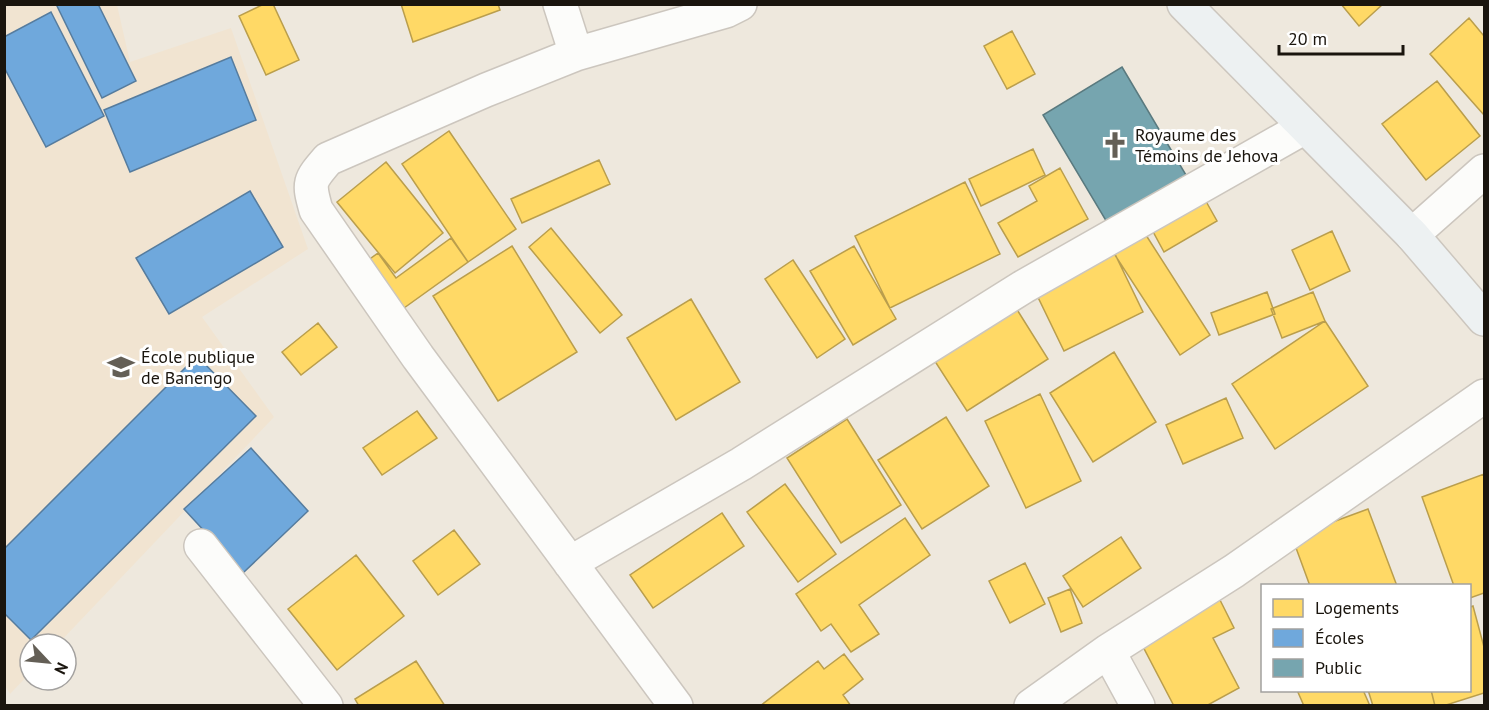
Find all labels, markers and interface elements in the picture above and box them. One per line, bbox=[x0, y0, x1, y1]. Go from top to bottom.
scale bar bbox=[1279, 18, 1404, 56]
text: 20 m bbox=[1288, 27, 1327, 50]
place label: Royaume des Témoins de Jehova bbox=[1135, 123, 1278, 167]
church icon: Royaume des Témoins de Jehova bbox=[1100, 130, 1130, 160]
place label: École publique de Banengo bbox=[141, 345, 255, 389]
school or university icon: École publique de Banengo bbox=[106, 352, 136, 382]
legend bbox=[1261, 584, 1471, 692]
text: Logements bbox=[1315, 596, 1399, 619]
text: Écoles bbox=[1315, 626, 1364, 649]
north arrow bbox=[18, 632, 78, 692]
text: Public bbox=[1315, 656, 1362, 679]
text: N bbox=[50, 659, 73, 678]

